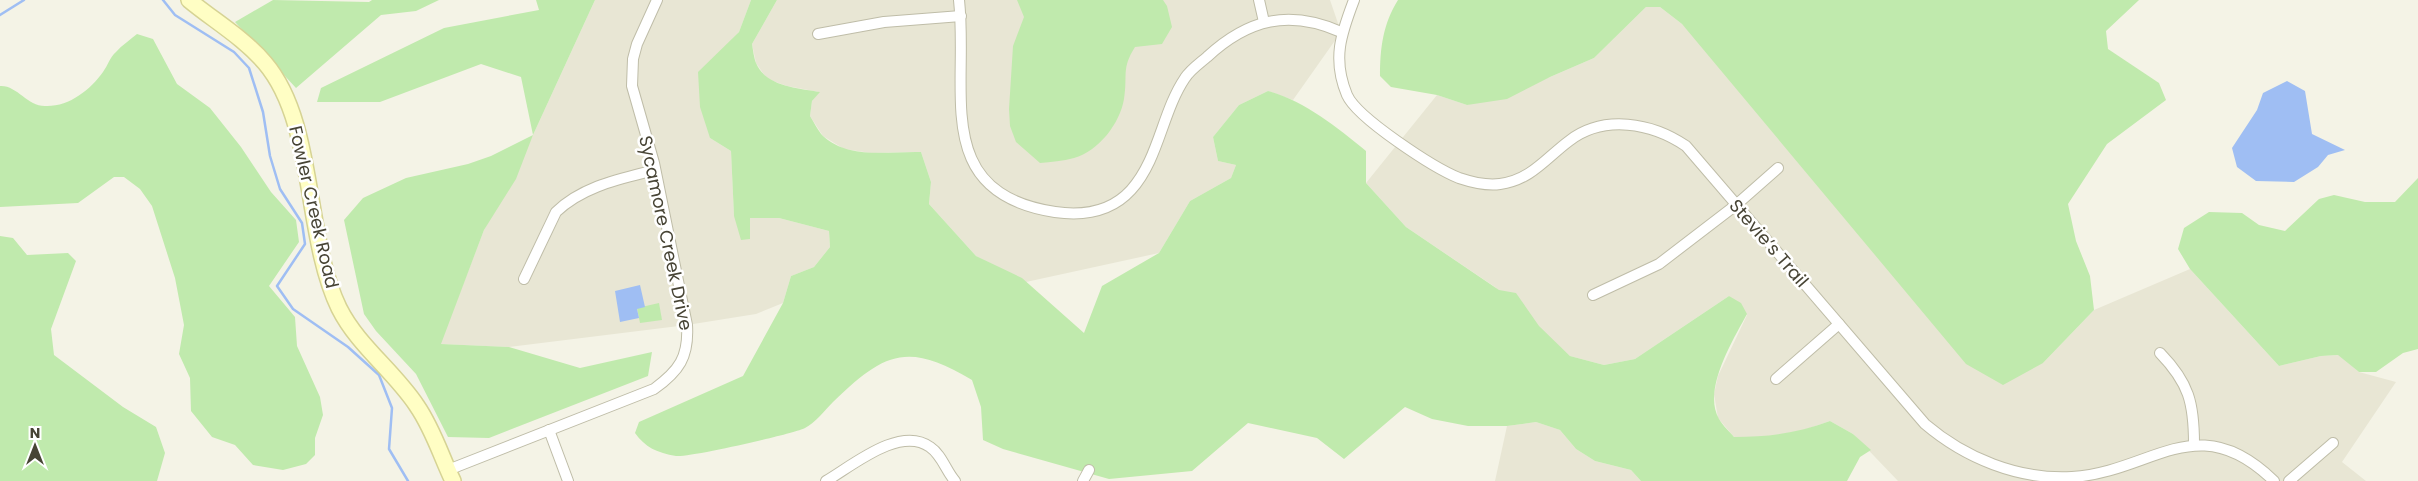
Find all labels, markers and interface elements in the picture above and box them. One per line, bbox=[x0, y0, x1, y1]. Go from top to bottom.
street label: Fowler Creek Road bbox=[283, 123, 345, 291]
street label: Sycamore Creek Drive bbox=[633, 133, 699, 333]
street label: Stevie’s Trail bbox=[1724, 193, 1814, 293]
north arrow bbox=[10, 421, 60, 471]
text: N bbox=[30, 423, 40, 443]

